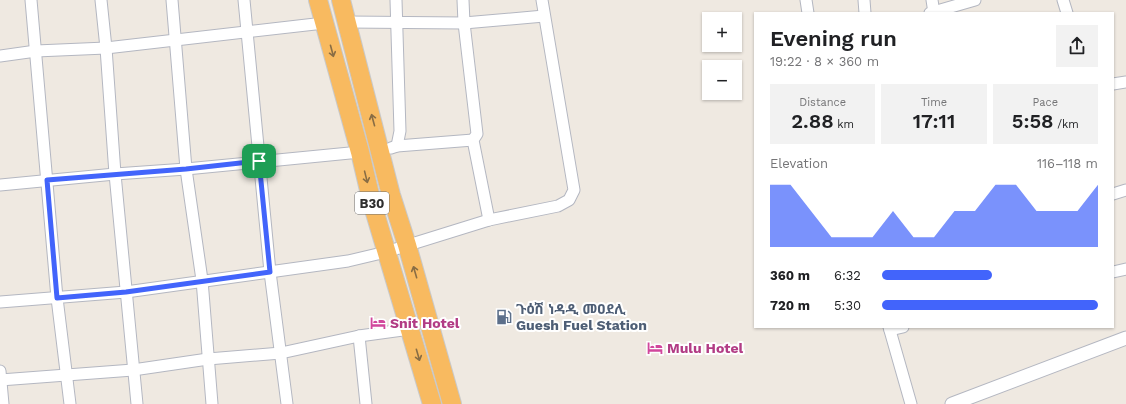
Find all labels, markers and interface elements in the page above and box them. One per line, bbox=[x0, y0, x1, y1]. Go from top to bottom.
map controls bbox=[702, 12, 742, 100]
button: + bbox=[702, 12, 742, 52]
button: share bbox=[1056, 25, 1098, 67]
text: Evening run bbox=[770, 26, 897, 51]
one-way arrow bbox=[329, 44, 336, 57]
text: 19:22 · 8 × 360 m bbox=[770, 54, 879, 69]
button: − bbox=[702, 60, 742, 100]
text: Distance bbox=[799, 96, 846, 109]
text: Time bbox=[921, 96, 947, 109]
text: Pace bbox=[1033, 96, 1058, 109]
text: 2.88 bbox=[791, 109, 834, 133]
text: 17:11 bbox=[913, 109, 955, 133]
text: 5:58 bbox=[1012, 109, 1054, 133]
one-way arrow bbox=[369, 114, 376, 127]
text: km bbox=[834, 118, 854, 131]
text: /km bbox=[1054, 118, 1079, 131]
pin bbox=[242, 144, 276, 178]
icon: arrive bbox=[248, 150, 270, 172]
text: Elevation bbox=[770, 156, 828, 171]
text: 116–118 m bbox=[1037, 156, 1098, 171]
one-way arrow bbox=[362, 170, 370, 183]
road number: B30 bbox=[355, 192, 389, 214]
one-way arrow bbox=[411, 266, 418, 279]
text: 360 m bbox=[770, 268, 810, 283]
text: 6:32 bbox=[834, 268, 861, 283]
text: 720 m bbox=[770, 298, 810, 313]
text: 5:30 bbox=[834, 298, 861, 313]
place label: ጉዕሽ ነዳዲ መዐደሊ Guesh Fuel Station bbox=[516, 301, 647, 333]
fuel station icon: ጉዕሽ ነዳዲ መዐደሊ Guesh Fuel Station bbox=[495, 308, 513, 326]
hotel icon: Snit Hotel bbox=[369, 314, 387, 332]
place label: Snit Hotel bbox=[390, 315, 460, 331]
hotel icon: Mulu Hotel bbox=[646, 339, 664, 357]
place label: Mulu Hotel bbox=[667, 340, 744, 356]
one-way arrow bbox=[415, 348, 422, 361]

